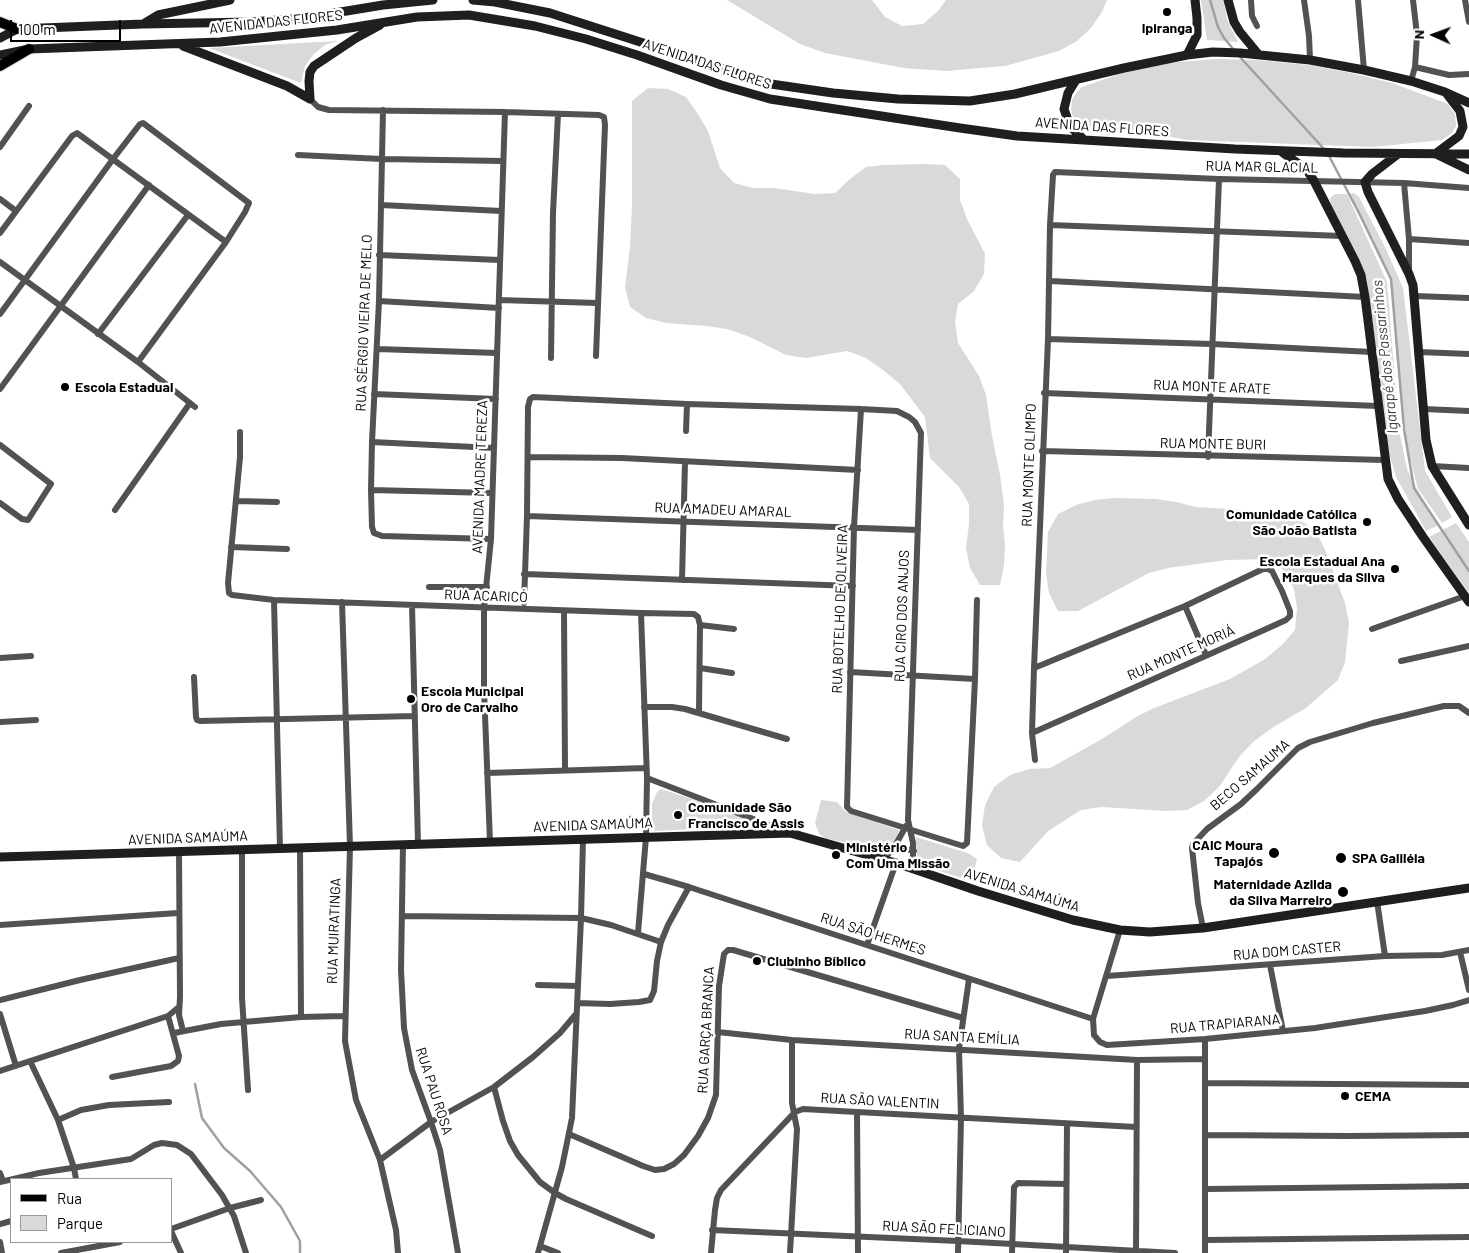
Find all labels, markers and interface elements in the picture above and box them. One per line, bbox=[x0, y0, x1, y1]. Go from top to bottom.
marker: Ipiranga bbox=[1161, 6, 1173, 18]
street label: AVENIDA DAS FLORES bbox=[208, 7, 344, 37]
scale bar bbox=[12, 10, 124, 42]
north arrow bbox=[1409, 10, 1459, 60]
text: 100 m bbox=[18, 20, 56, 38]
place label: Ipiranga bbox=[1142, 20, 1192, 36]
text: N bbox=[1410, 30, 1427, 39]
street label: AVENIDA DAS FLORES bbox=[641, 35, 773, 93]
street label: AVENIDA DAS FLORES bbox=[1035, 114, 1169, 140]
street label: RUA MAR GLACIAL bbox=[1205, 158, 1319, 176]
street label: RUA SÉRGIO VIEIRA DE MELO bbox=[353, 234, 375, 412]
water label: Igarapé dos Passarinhos bbox=[1368, 279, 1402, 435]
street label: RUA MONTE ARATE bbox=[1153, 377, 1271, 397]
place label: Escola Estadual bbox=[75, 379, 173, 395]
marker: Escola Estadual bbox=[59, 381, 71, 393]
street label: AVENIDA MADRE TEREZA bbox=[469, 400, 491, 554]
street label: RUA MONTE OLIMPO bbox=[1018, 403, 1040, 527]
street label: RUA MONTE BURI bbox=[1160, 435, 1266, 453]
street label: RUA AMADEU AMARAL bbox=[654, 499, 792, 521]
place label: Comunidade Católica São João Batista bbox=[1226, 506, 1357, 538]
marker: Comunidade Católica São João Batista bbox=[1361, 516, 1373, 528]
street label: RUA BOTELHO DE OLIVEIRA bbox=[829, 524, 851, 694]
street label: RUA CIRO DOS ANJOS bbox=[891, 550, 913, 682]
place label: Escola Estadual Ana Marques da Silva bbox=[1259, 553, 1385, 586]
marker: Escola Estadual Ana Marques da Silva bbox=[1389, 563, 1401, 575]
street label: RUA ACARICÓ bbox=[444, 586, 528, 606]
street label: RUA MONTE MORIÁ bbox=[1125, 622, 1237, 684]
place label: Escola Municipal Oro de Carvalho bbox=[421, 683, 524, 716]
marker: Escola Municipal Oro de Carvalho bbox=[405, 693, 417, 705]
street label: BECO SAMAUMA bbox=[1207, 736, 1293, 814]
place label: Comunidade São Francisco de Assis bbox=[688, 799, 804, 832]
marker: Comunidade São Francisco de Assis bbox=[672, 809, 684, 821]
street label: AVENIDA SAMAÚMA bbox=[533, 815, 653, 835]
street label: AVENIDA SAMAÚMA bbox=[128, 828, 248, 848]
place label: CAIC Moura Tapajós bbox=[1192, 837, 1263, 870]
place label: Ministério Com Uma Missão bbox=[846, 839, 950, 872]
marker: CAIC Moura Tapajós bbox=[1267, 846, 1281, 860]
marker: Ministério Com Uma Missão bbox=[830, 849, 842, 861]
place label: SPA Galiléia bbox=[1352, 850, 1425, 866]
marker: SPA Galiléia bbox=[1334, 851, 1348, 865]
street label: AVENIDA SAMAÚMA bbox=[962, 864, 1082, 916]
place label: Maternidade Azilda da Silva Marreiro bbox=[1213, 876, 1332, 909]
street label: RUA MUIRATINGA bbox=[324, 878, 344, 984]
marker: Maternidade Azilda da Silva Marreiro bbox=[1336, 885, 1350, 899]
street label: RUA SÃO HERMES bbox=[818, 909, 928, 959]
street label: RUA DOM CASTER bbox=[1232, 938, 1342, 964]
place label: Clubinho Bíblico bbox=[767, 953, 866, 969]
marker: Clubinho Bíblico bbox=[751, 955, 763, 967]
street label: RUA GARÇA BRANCA bbox=[694, 966, 718, 1094]
street label: RUA TRAPIARANA bbox=[1169, 1011, 1281, 1037]
street label: RUA SANTA EMÍLIA bbox=[904, 1026, 1020, 1048]
street label: RUA PAU ROSA bbox=[412, 1045, 456, 1137]
place label: CEMA bbox=[1355, 1088, 1391, 1104]
street label: RUA SÃO VALENTIN bbox=[820, 1089, 940, 1113]
marker: CEMA bbox=[1339, 1090, 1351, 1102]
legend bbox=[10, 1178, 172, 1243]
text: Rua bbox=[57, 1189, 82, 1207]
text: Parque bbox=[57, 1214, 103, 1232]
street label: RUA SÃO FELICIANO bbox=[882, 1217, 1006, 1241]

